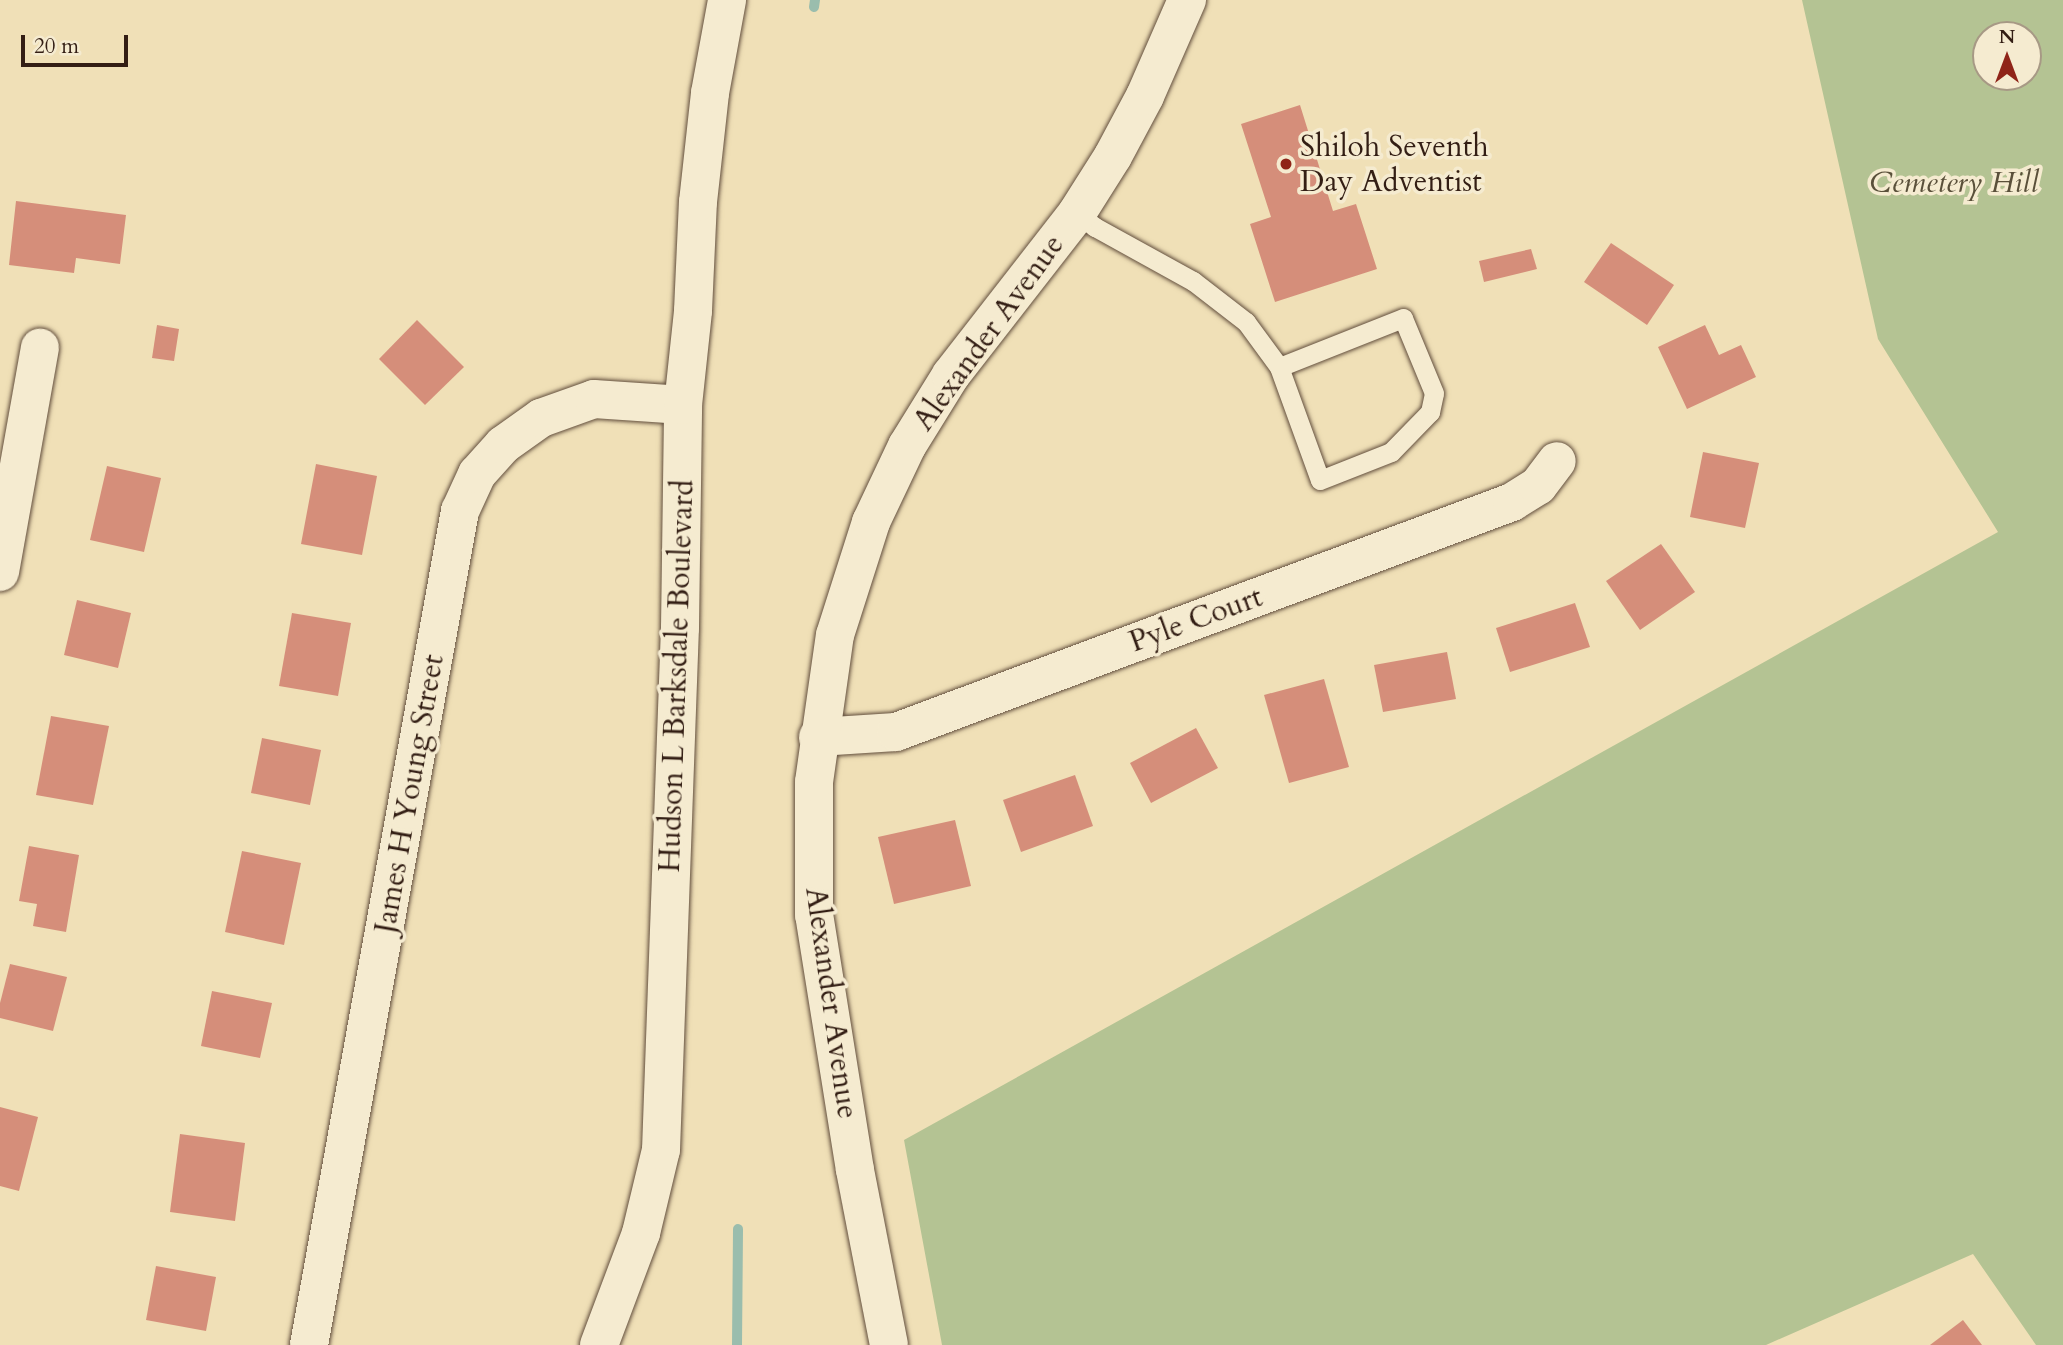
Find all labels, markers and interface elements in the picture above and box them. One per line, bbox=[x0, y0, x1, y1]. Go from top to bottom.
scale bar bbox=[24, 21, 131, 65]
north arrow bbox=[1972, 21, 2042, 91]
text: N bbox=[1999, 24, 2015, 50]
text: 20 m bbox=[34, 32, 79, 61]
place label: Shiloh Seventh Day Adventist bbox=[1300, 129, 1489, 200]
marker: Shiloh Seventh Day Adventist bbox=[1278, 156, 1294, 172]
park label: Cemetery Hill bbox=[1869, 165, 2039, 201]
street label: Alexander Avenue bbox=[906, 228, 1072, 438]
street label: Hudson L Barksdale Boulevard bbox=[652, 479, 702, 873]
street label: Pyle Court bbox=[1125, 579, 1267, 661]
street label: James H Young Street bbox=[368, 652, 452, 936]
street label: Alexander Avenue bbox=[797, 885, 865, 1121]

